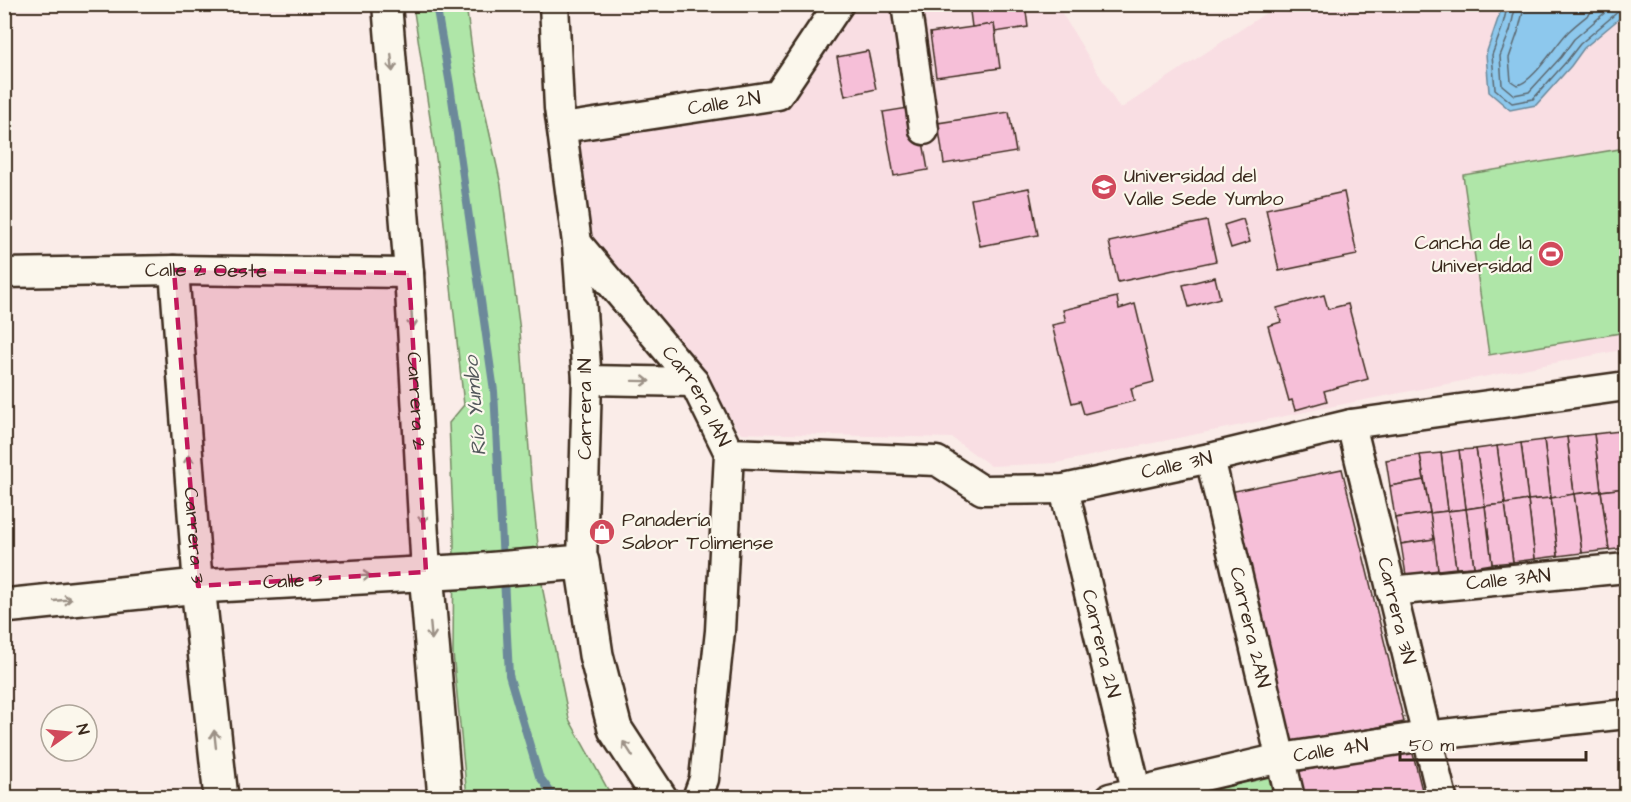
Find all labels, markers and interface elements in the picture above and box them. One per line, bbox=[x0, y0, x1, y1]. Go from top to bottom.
one-way arrow bbox=[386, 52, 397, 72]
street label: Calle 2N bbox=[686, 84, 763, 123]
place label: Universidad del Valle Sede Yumbo bbox=[1124, 162, 1283, 213]
school or university icon: Universidad del Valle Sede Yumbo bbox=[1089, 172, 1119, 202]
place label: Cancha de la Universidad bbox=[1415, 229, 1532, 280]
sports icon: Cancha de la Universidad bbox=[1536, 239, 1566, 269]
street label: Calle 2 Oeste bbox=[145, 256, 267, 285]
one-way arrow bbox=[407, 309, 418, 329]
street label: Carrera 1AN bbox=[655, 339, 738, 451]
street label: Carrera 2 bbox=[400, 351, 433, 451]
water label: Río Yumbo bbox=[456, 353, 494, 457]
street label: Carrera 1N bbox=[571, 358, 599, 460]
one-way arrow bbox=[630, 375, 650, 386]
street label: Calle 3N bbox=[1139, 444, 1215, 486]
one-way arrow bbox=[183, 455, 194, 475]
street label: Carrera 3 bbox=[177, 486, 212, 585]
one-way arrow bbox=[418, 504, 429, 524]
place label: Panadería Sabor Tolimense bbox=[622, 506, 774, 557]
shop icon: Panadería Sabor Tolimense bbox=[587, 517, 617, 547]
street label: Carrera 3N bbox=[1370, 554, 1423, 667]
street label: Calle 3AN bbox=[1465, 561, 1552, 598]
street label: Carrera 2AN bbox=[1222, 564, 1278, 691]
street label: Calle 3 bbox=[262, 565, 323, 596]
one-way arrow bbox=[351, 571, 371, 582]
street label: Carrera 2N bbox=[1075, 587, 1128, 701]
one-way arrow bbox=[52, 594, 72, 605]
one-way arrow bbox=[426, 620, 437, 640]
north arrow bbox=[39, 703, 99, 763]
text: N bbox=[71, 722, 94, 737]
scale bar bbox=[1400, 724, 1586, 762]
one-way arrow bbox=[209, 730, 220, 750]
street label: Calle 4N bbox=[1291, 731, 1370, 770]
text: 50 m bbox=[1409, 733, 1454, 758]
one-way arrow bbox=[622, 741, 634, 757]

